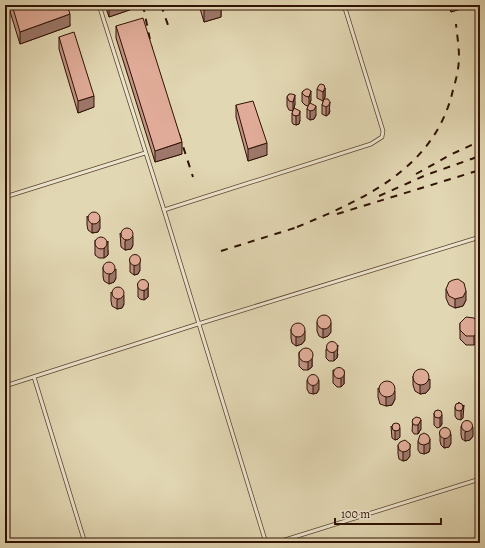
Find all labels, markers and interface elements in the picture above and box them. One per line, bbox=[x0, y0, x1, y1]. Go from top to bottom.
scale bar bbox=[335, 500, 441, 526]
text: 100 m bbox=[341, 506, 370, 522]

